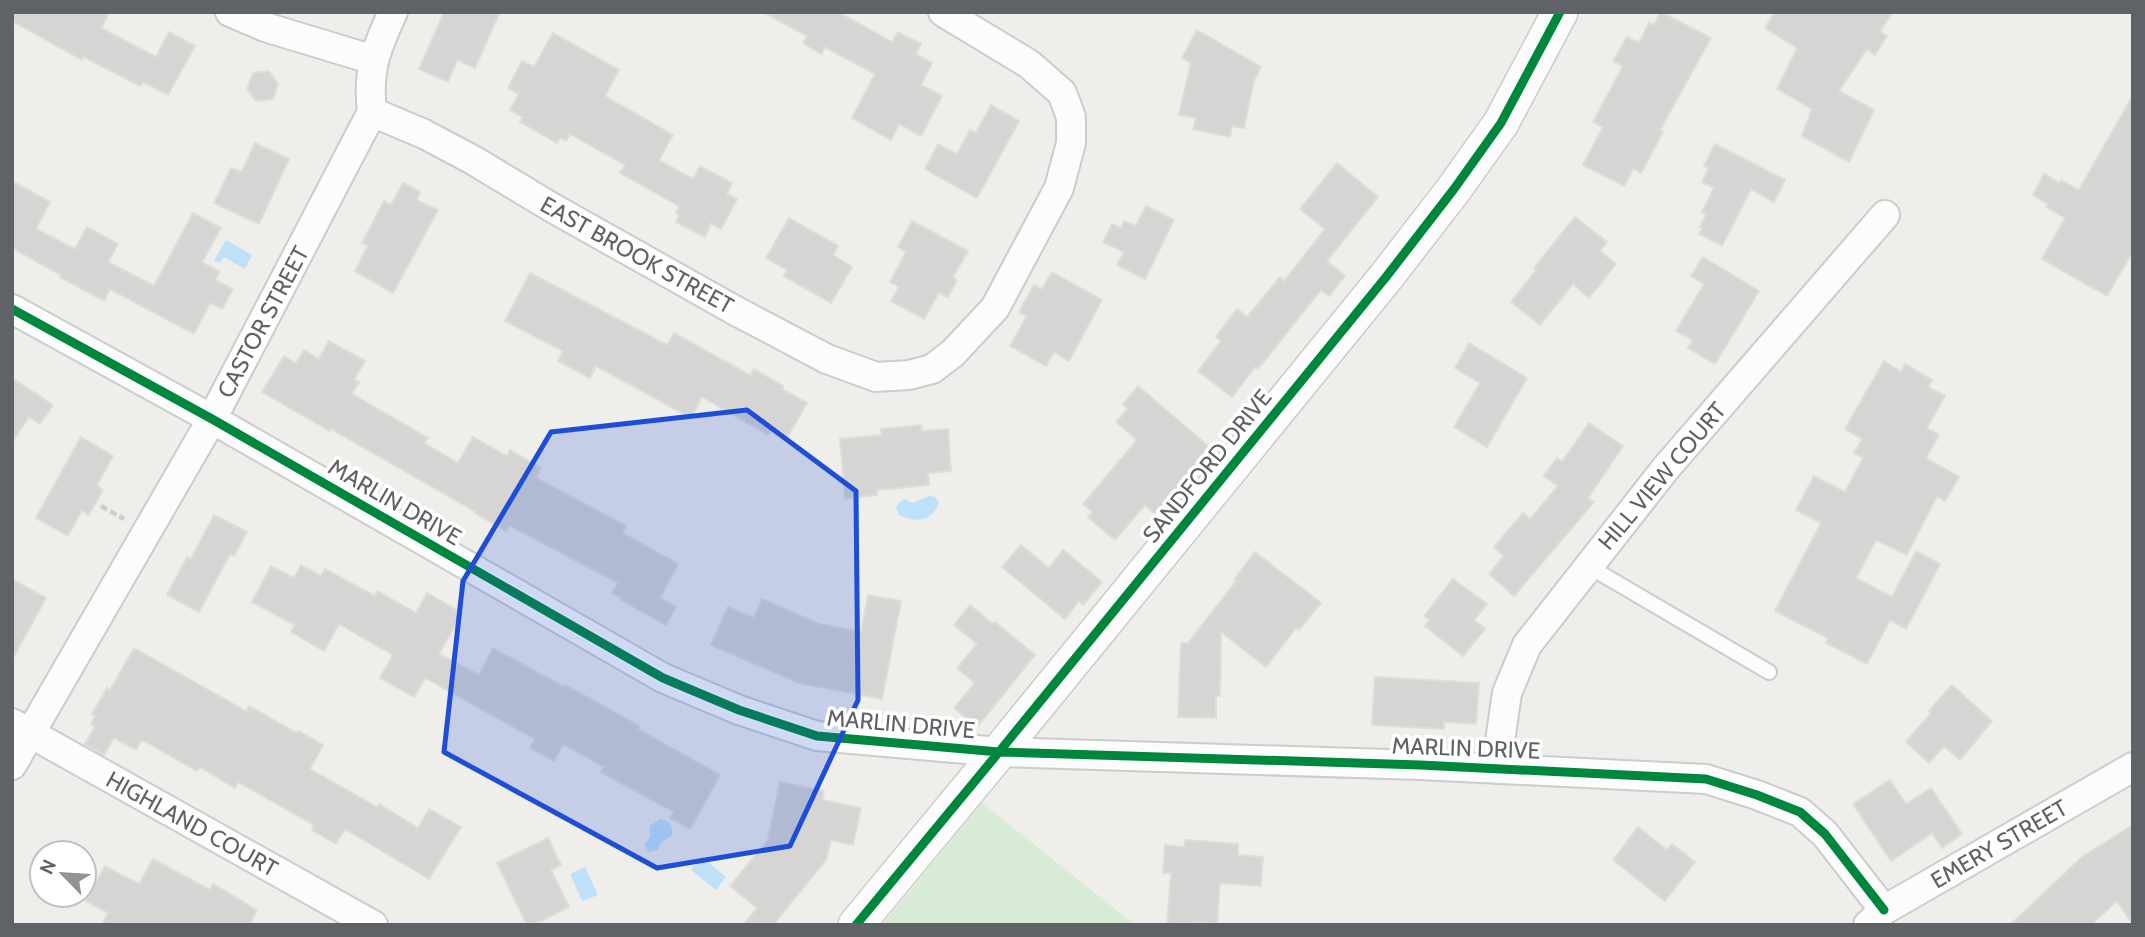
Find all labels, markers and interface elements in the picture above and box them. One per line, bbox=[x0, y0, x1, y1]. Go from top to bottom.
street label: EAST BROOK STREET bbox=[536, 190, 738, 320]
street label: CASTOR STREET bbox=[211, 241, 315, 403]
street label: SANDFORD DRIVE bbox=[1137, 384, 1277, 548]
street label: HILL VIEW COURT bbox=[1592, 397, 1732, 555]
street label: MARLIN DRIVE bbox=[324, 453, 466, 551]
street label: MARLIN DRIVE bbox=[826, 704, 976, 744]
street label: MARLIN DRIVE bbox=[1391, 731, 1541, 765]
street label: HIGHLAND COURT bbox=[101, 765, 283, 883]
street label: EMERY STREET bbox=[1926, 794, 2072, 894]
north arrow bbox=[28, 839, 98, 909]
text: N bbox=[35, 856, 61, 878]

